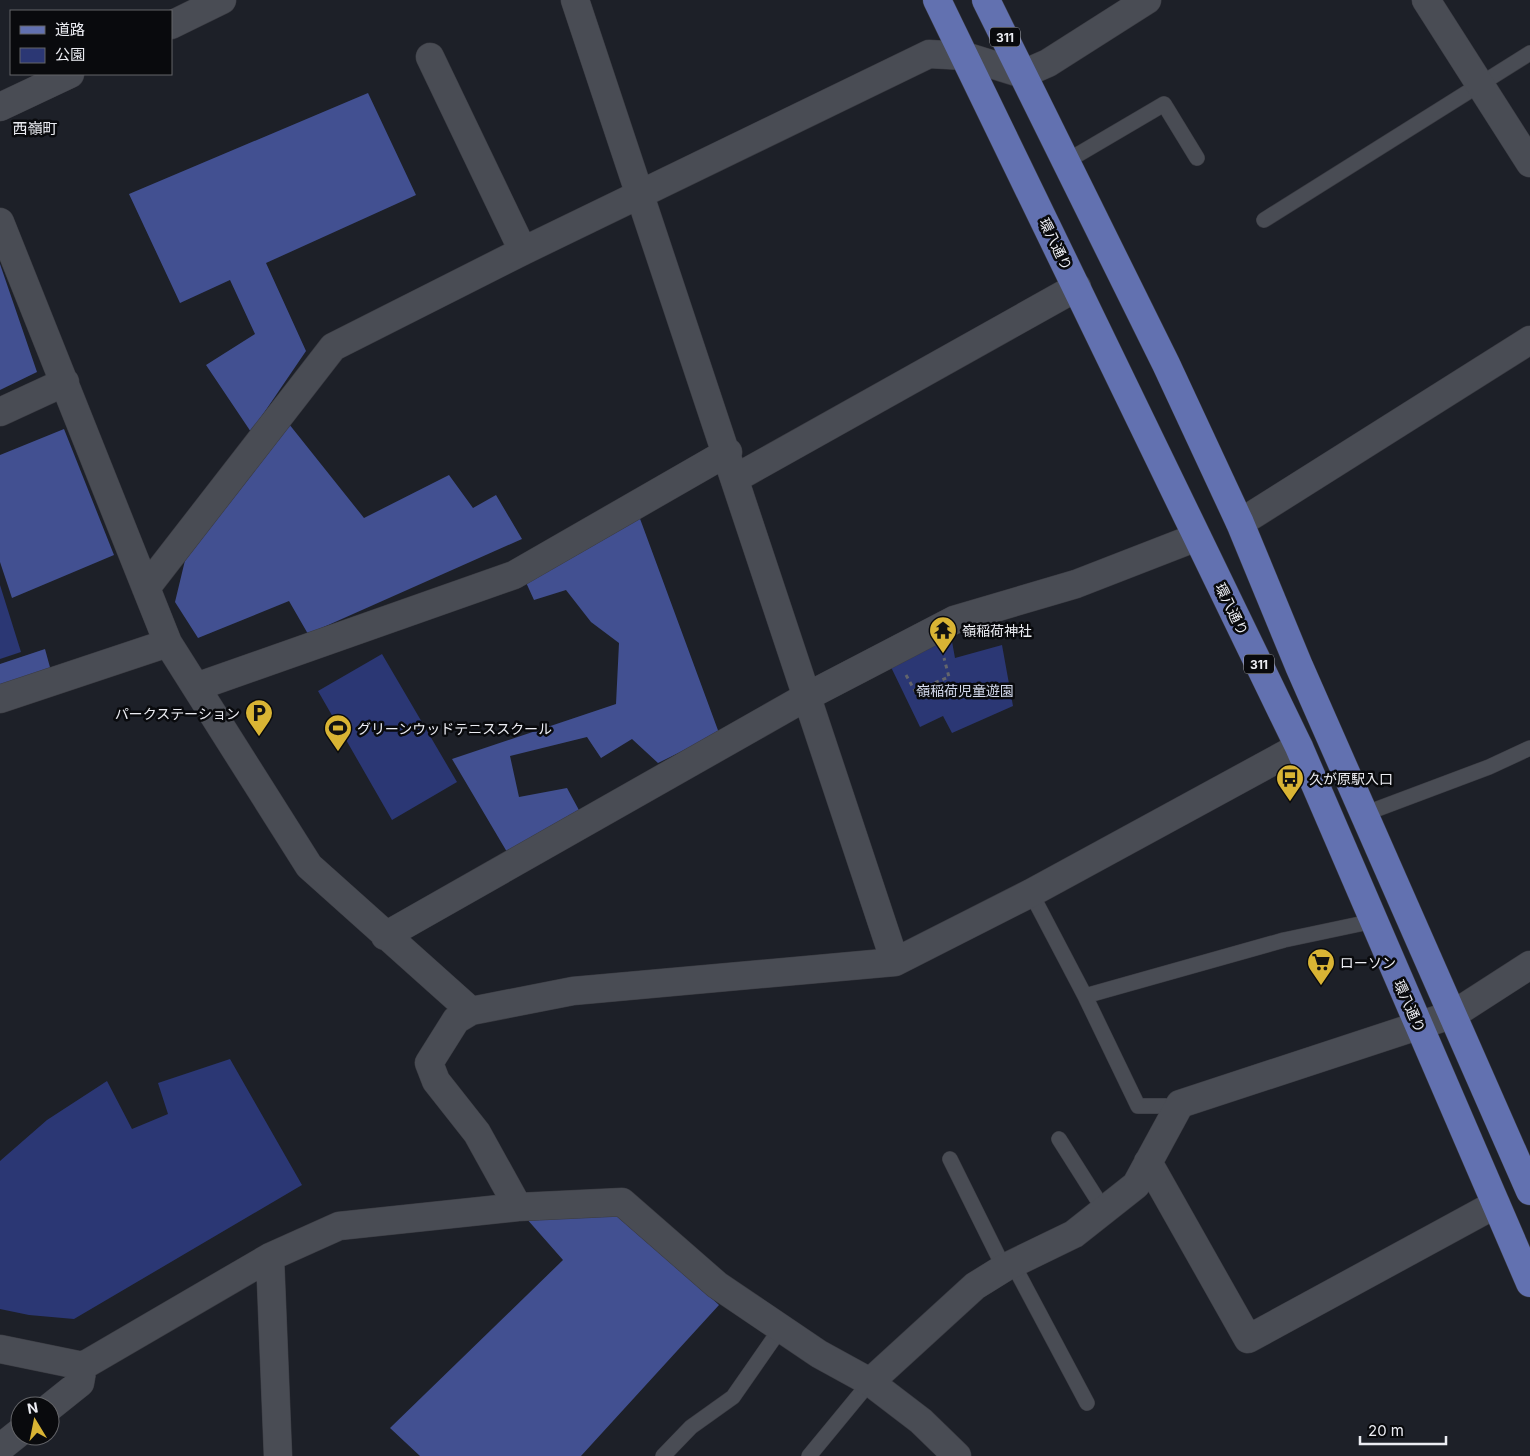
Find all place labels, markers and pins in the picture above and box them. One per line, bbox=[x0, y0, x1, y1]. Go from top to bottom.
temple icon: 嶺稲荷神社 bbox=[928, 615, 958, 654]
place label: 嶺稲荷神社 bbox=[962, 622, 1032, 639]
parking icon: パークステーション bbox=[244, 698, 274, 737]
place label: パークステーション bbox=[115, 705, 240, 722]
sports icon: グリーンウッドテニススクール bbox=[323, 713, 353, 752]
place label: グリーンウッドテニススクール bbox=[357, 720, 552, 737]
bus stop icon: 久が原駅入口 bbox=[1275, 763, 1305, 802]
place label: 久が原駅入口 bbox=[1309, 770, 1393, 787]
supermarket icon: ローソン bbox=[1306, 947, 1336, 986]
place label: ローソン bbox=[1340, 954, 1396, 971]

